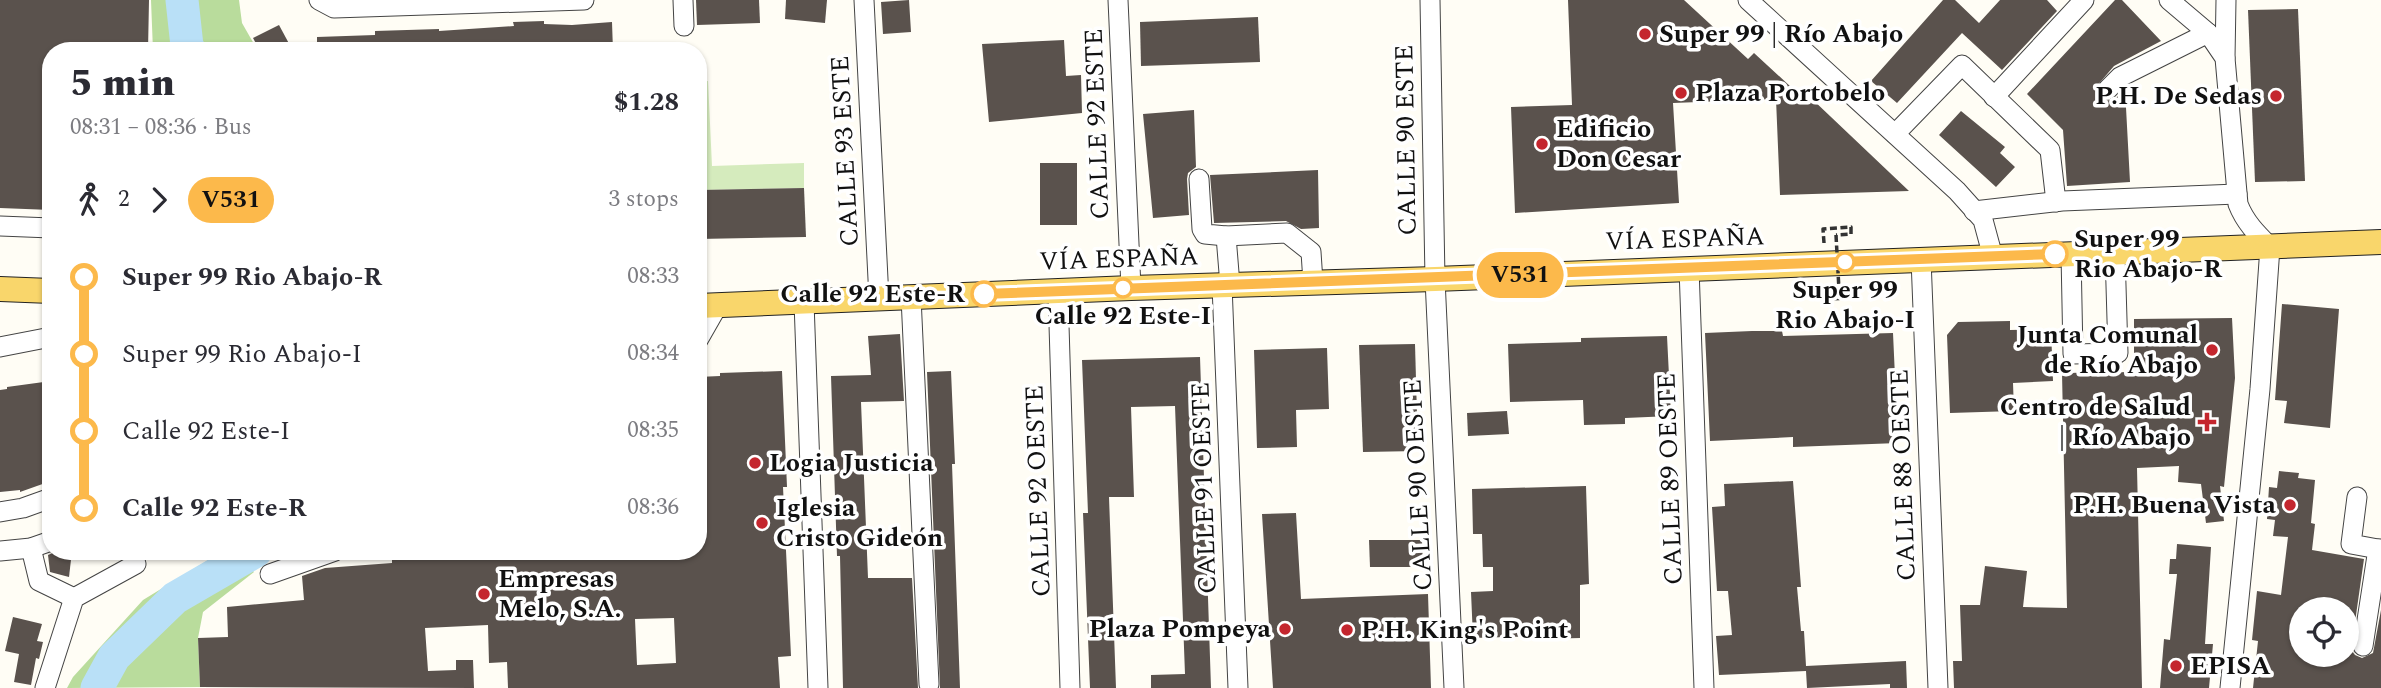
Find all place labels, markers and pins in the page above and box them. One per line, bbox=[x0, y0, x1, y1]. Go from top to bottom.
place label: Super 99 | Río Abajo bbox=[1659, 14, 1903, 54]
marker: Super 99 | Río Abajo bbox=[1637, 26, 1653, 42]
place label: Plaza Portobelo bbox=[1695, 73, 1885, 113]
place label: P.H. De Sedas bbox=[2095, 76, 2262, 116]
marker: Plaza Portobelo bbox=[1673, 85, 1689, 101]
marker: P.H. De Sedas bbox=[2268, 88, 2284, 104]
place label: Edificio Don Cesar bbox=[1556, 109, 1682, 179]
marker: Edificio Don Cesar bbox=[1534, 136, 1550, 152]
place label: Super 99 Rio Abajo-R bbox=[2074, 219, 2223, 289]
marker: Super 99 Rio Abajo-R bbox=[2042, 241, 2068, 267]
marker: Super 99 Rio Abajo-I bbox=[1835, 252, 1855, 272]
place label: Super 99 Rio Abajo-I bbox=[1775, 270, 1915, 340]
place label: Calle 92 Este-R bbox=[780, 274, 966, 314]
marker: Calle 92 Este-I bbox=[1113, 278, 1133, 298]
marker: Calle 92 Este-R bbox=[971, 281, 997, 307]
place label: Calle 92 Este-I bbox=[1035, 296, 1211, 336]
place label: Junta Comunal de Río Abajo bbox=[2016, 315, 2198, 385]
marker: Junta Comunal de Río Abajo bbox=[2204, 342, 2220, 358]
place label: Centro de Salud | Río Abajo bbox=[2000, 387, 2191, 457]
marker: Centro de Salud | Río Abajo bbox=[2197, 412, 2217, 432]
place label: Logia Justicia bbox=[769, 443, 934, 483]
marker: Logia Justicia bbox=[747, 455, 763, 471]
place label: P.H. Buena Vista bbox=[2073, 485, 2277, 525]
place label: Iglesia Cristo Gideón bbox=[776, 488, 943, 558]
marker: P.H. Buena Vista bbox=[2282, 497, 2298, 513]
marker: Iglesia Cristo Gideón bbox=[754, 515, 770, 531]
place label: Empresas Melo, S.A. bbox=[498, 559, 622, 629]
marker: Empresas Melo, S.A. bbox=[476, 586, 492, 602]
place label: Plaza Pompeya bbox=[1089, 609, 1272, 649]
place label: P.H. King's Point bbox=[1361, 610, 1568, 650]
marker: Plaza Pompeya bbox=[1277, 621, 1293, 637]
marker: P.H. King's Point bbox=[1339, 622, 1355, 638]
place label: EPISA bbox=[2190, 646, 2271, 686]
marker: EPISA bbox=[2168, 658, 2184, 674]

